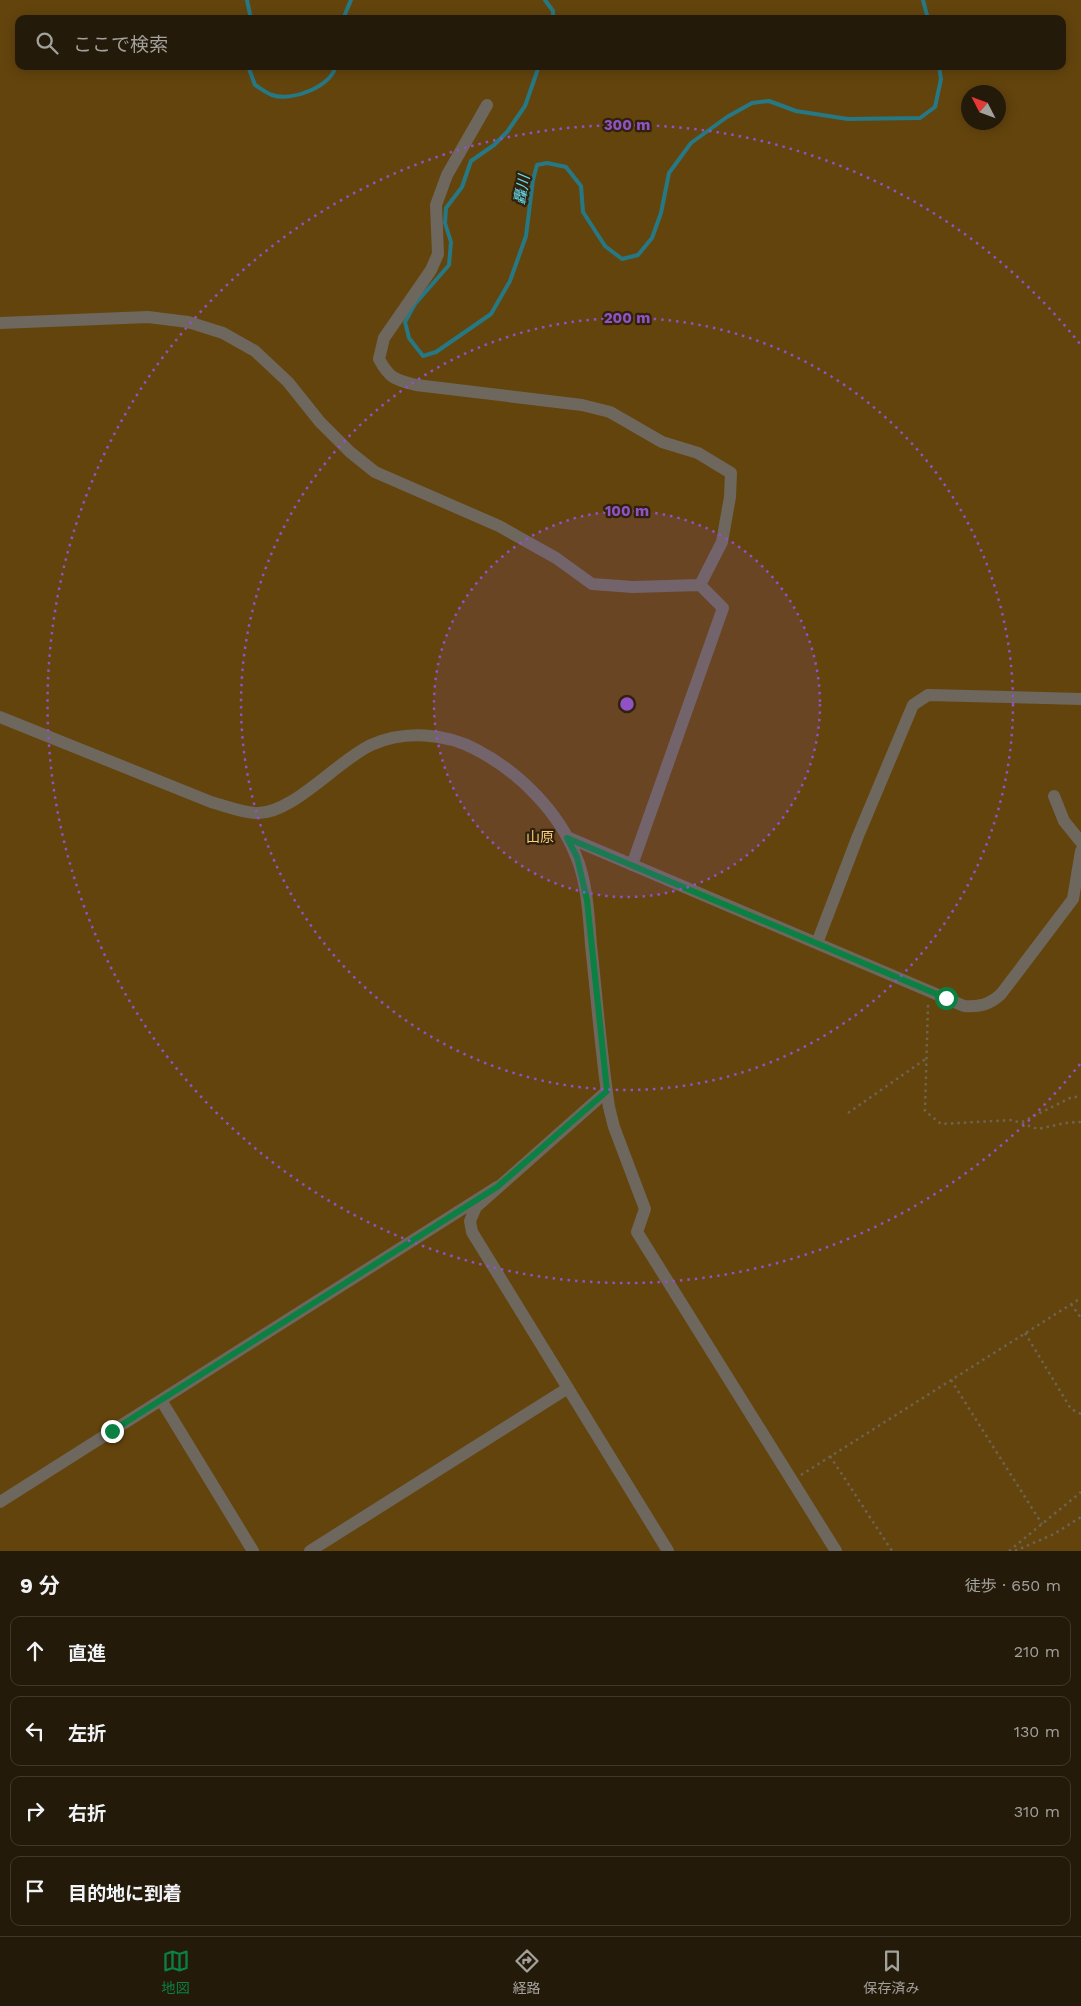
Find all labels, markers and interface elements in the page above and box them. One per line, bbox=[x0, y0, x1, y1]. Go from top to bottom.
search box bbox=[15, 15, 1066, 70]
icon: search bbox=[33, 29, 61, 57]
text: ここで検索 bbox=[73, 33, 168, 56]
north arrow bbox=[961, 85, 1006, 130]
text: 300 m bbox=[604, 116, 650, 134]
water label: 轟川 bbox=[511, 172, 534, 206]
text: 200 m bbox=[604, 309, 650, 327]
text: 100 m bbox=[605, 502, 649, 520]
centre of rings bbox=[618, 695, 636, 713]
park label: 山原 bbox=[526, 829, 554, 845]
route start bbox=[935, 987, 958, 1010]
route end bbox=[101, 1420, 124, 1443]
text: 9 分 bbox=[20, 1573, 60, 1598]
text: 徒歩 · 650 m bbox=[965, 1576, 1061, 1595]
icon: ahead bbox=[21, 1637, 49, 1665]
text: 直進 bbox=[68, 1642, 106, 1665]
text: 210 m bbox=[1014, 1642, 1060, 1661]
icon: left bbox=[21, 1717, 49, 1745]
text: 左折 bbox=[68, 1722, 106, 1745]
text: 130 m bbox=[1014, 1722, 1060, 1741]
icon: right bbox=[21, 1797, 49, 1825]
text: 右折 bbox=[68, 1802, 106, 1825]
text: 310 m bbox=[1014, 1802, 1060, 1821]
icon: arrive bbox=[21, 1877, 49, 1905]
text: 目的地に到着 bbox=[68, 1882, 182, 1905]
tab: 地図 bbox=[162, 1947, 190, 1997]
tab: 経路 bbox=[513, 1947, 541, 1997]
tab: 保存済み bbox=[864, 1947, 920, 1997]

